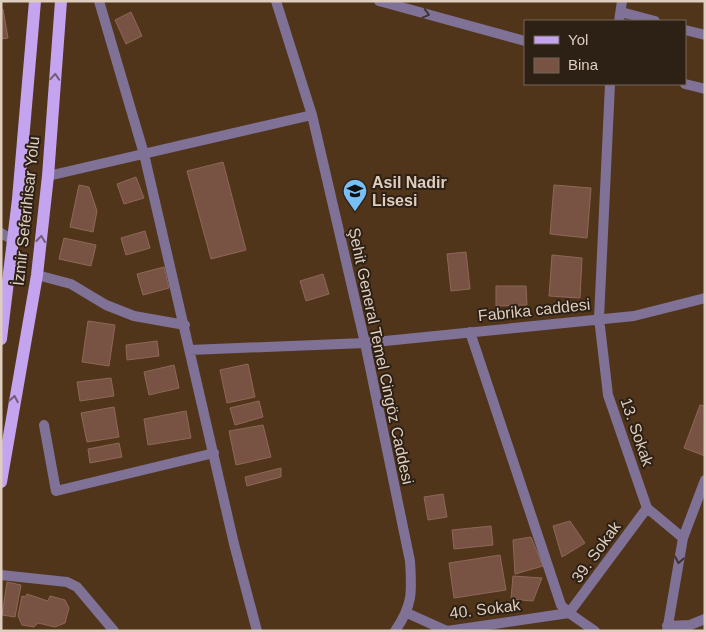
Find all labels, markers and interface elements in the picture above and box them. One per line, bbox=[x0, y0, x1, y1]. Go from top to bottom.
one-way arrow bbox=[422, 8, 431, 19]
legend bbox=[524, 20, 686, 85]
text: Yol bbox=[568, 31, 588, 48]
text: Bina bbox=[568, 56, 599, 73]
one-way arrow bbox=[50, 73, 61, 81]
street label: İzmir Seferihisar Yolu bbox=[9, 135, 42, 287]
place label: Asil Nadir Lisesi bbox=[372, 174, 447, 209]
school or university icon: Asil Nadir Lisesi bbox=[342, 178, 368, 212]
street label: Şehit General Temel Cingöz Caddesi bbox=[345, 226, 417, 486]
one-way arrow bbox=[35, 234, 46, 242]
street label: Fabrika caddesi bbox=[477, 296, 591, 324]
one-way arrow bbox=[9, 394, 19, 403]
street label: 13. Sokak bbox=[617, 396, 657, 469]
street label: 39. Sokak bbox=[568, 517, 624, 586]
one-way arrow bbox=[674, 555, 685, 564]
street label: 40. Sokak bbox=[449, 596, 522, 622]

